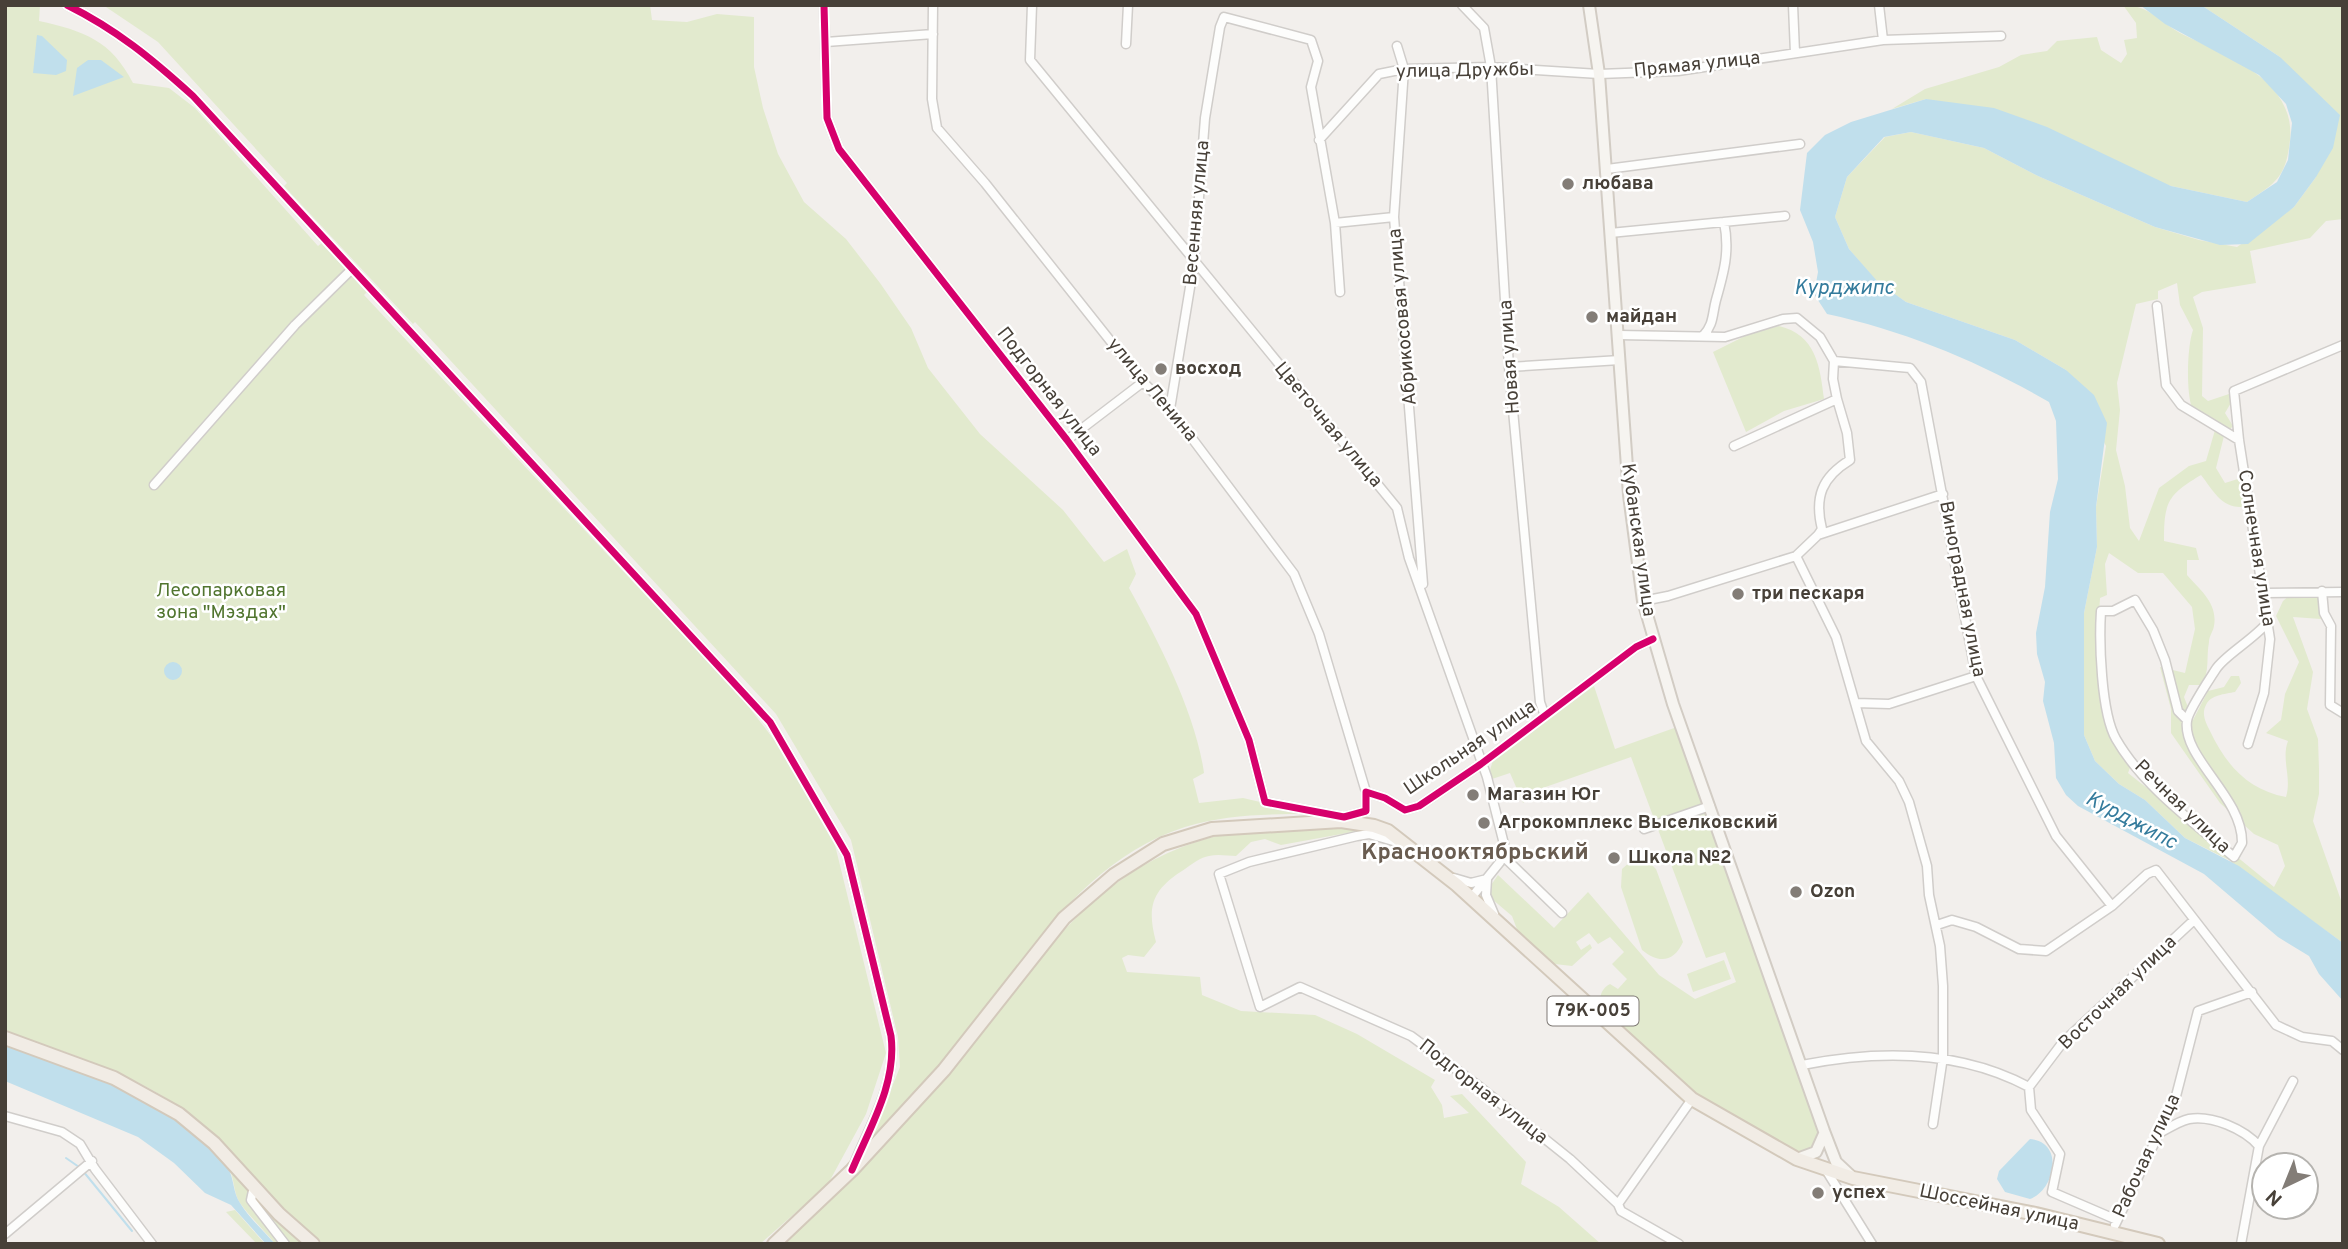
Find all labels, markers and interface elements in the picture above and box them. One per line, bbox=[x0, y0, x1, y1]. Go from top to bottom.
street label: Прямая улица bbox=[1633, 46, 1761, 84]
street label: улица Дружбы bbox=[1396, 58, 1534, 84]
street label: Весенняя улица bbox=[1179, 139, 1215, 287]
place label: любава bbox=[1582, 172, 1654, 196]
marker: любава bbox=[1560, 176, 1576, 192]
street label: Абрикосовая улица bbox=[1383, 227, 1423, 407]
water label: Курджипс bbox=[1794, 275, 1895, 302]
street label: Новая улица bbox=[1494, 299, 1526, 415]
place label: майдан bbox=[1606, 305, 1677, 329]
marker: майдан bbox=[1584, 309, 1600, 325]
street label: Подгорная улица bbox=[991, 323, 1107, 461]
street label: улица Ленина bbox=[1102, 333, 1202, 447]
place label: восход bbox=[1175, 357, 1241, 381]
street label: Цветочная улица bbox=[1268, 357, 1388, 493]
marker: восход bbox=[1153, 361, 1169, 377]
street label: Кубанская улица bbox=[1615, 462, 1661, 618]
street label: Солнечная улица bbox=[2232, 468, 2280, 628]
street label: Виноградная улица bbox=[1933, 499, 1991, 679]
park label: Лесопарковая зона "Мэздах" bbox=[156, 579, 286, 625]
place label: три пескаря bbox=[1752, 582, 1865, 606]
marker: три пескаря bbox=[1730, 586, 1746, 602]
street label: Школьная улица bbox=[1399, 695, 1541, 801]
street label: Речная улица bbox=[2129, 755, 2235, 859]
place label: Магазин Юг bbox=[1487, 783, 1600, 807]
water label: Курджипс bbox=[2081, 786, 2182, 857]
marker: Магазин Юг bbox=[1465, 787, 1481, 803]
place label: Агрокомплекс Выселковский bbox=[1498, 811, 1778, 835]
marker: Агрокомплекс Выселковский bbox=[1476, 815, 1492, 831]
district label: Краснооктябрьский bbox=[1361, 839, 1589, 868]
place label: Школа №2 bbox=[1628, 846, 1732, 870]
marker: Школа №2 bbox=[1606, 850, 1622, 866]
place label: Ozon bbox=[1810, 880, 1855, 904]
marker: Ozon bbox=[1788, 884, 1804, 900]
street label: Восточная улица bbox=[2054, 931, 2182, 1055]
road number: 79К-005 bbox=[1548, 996, 1638, 1026]
street label: Подгорная улица bbox=[1414, 1034, 1552, 1150]
street label: Рабочая улица bbox=[2108, 1090, 2186, 1222]
north arrow bbox=[2250, 1151, 2320, 1221]
street label: Шоссейная улица bbox=[1917, 1179, 2081, 1237]
place label: успех bbox=[1832, 1181, 1886, 1205]
text: N bbox=[2262, 1184, 2288, 1210]
marker: успех bbox=[1810, 1185, 1826, 1201]

